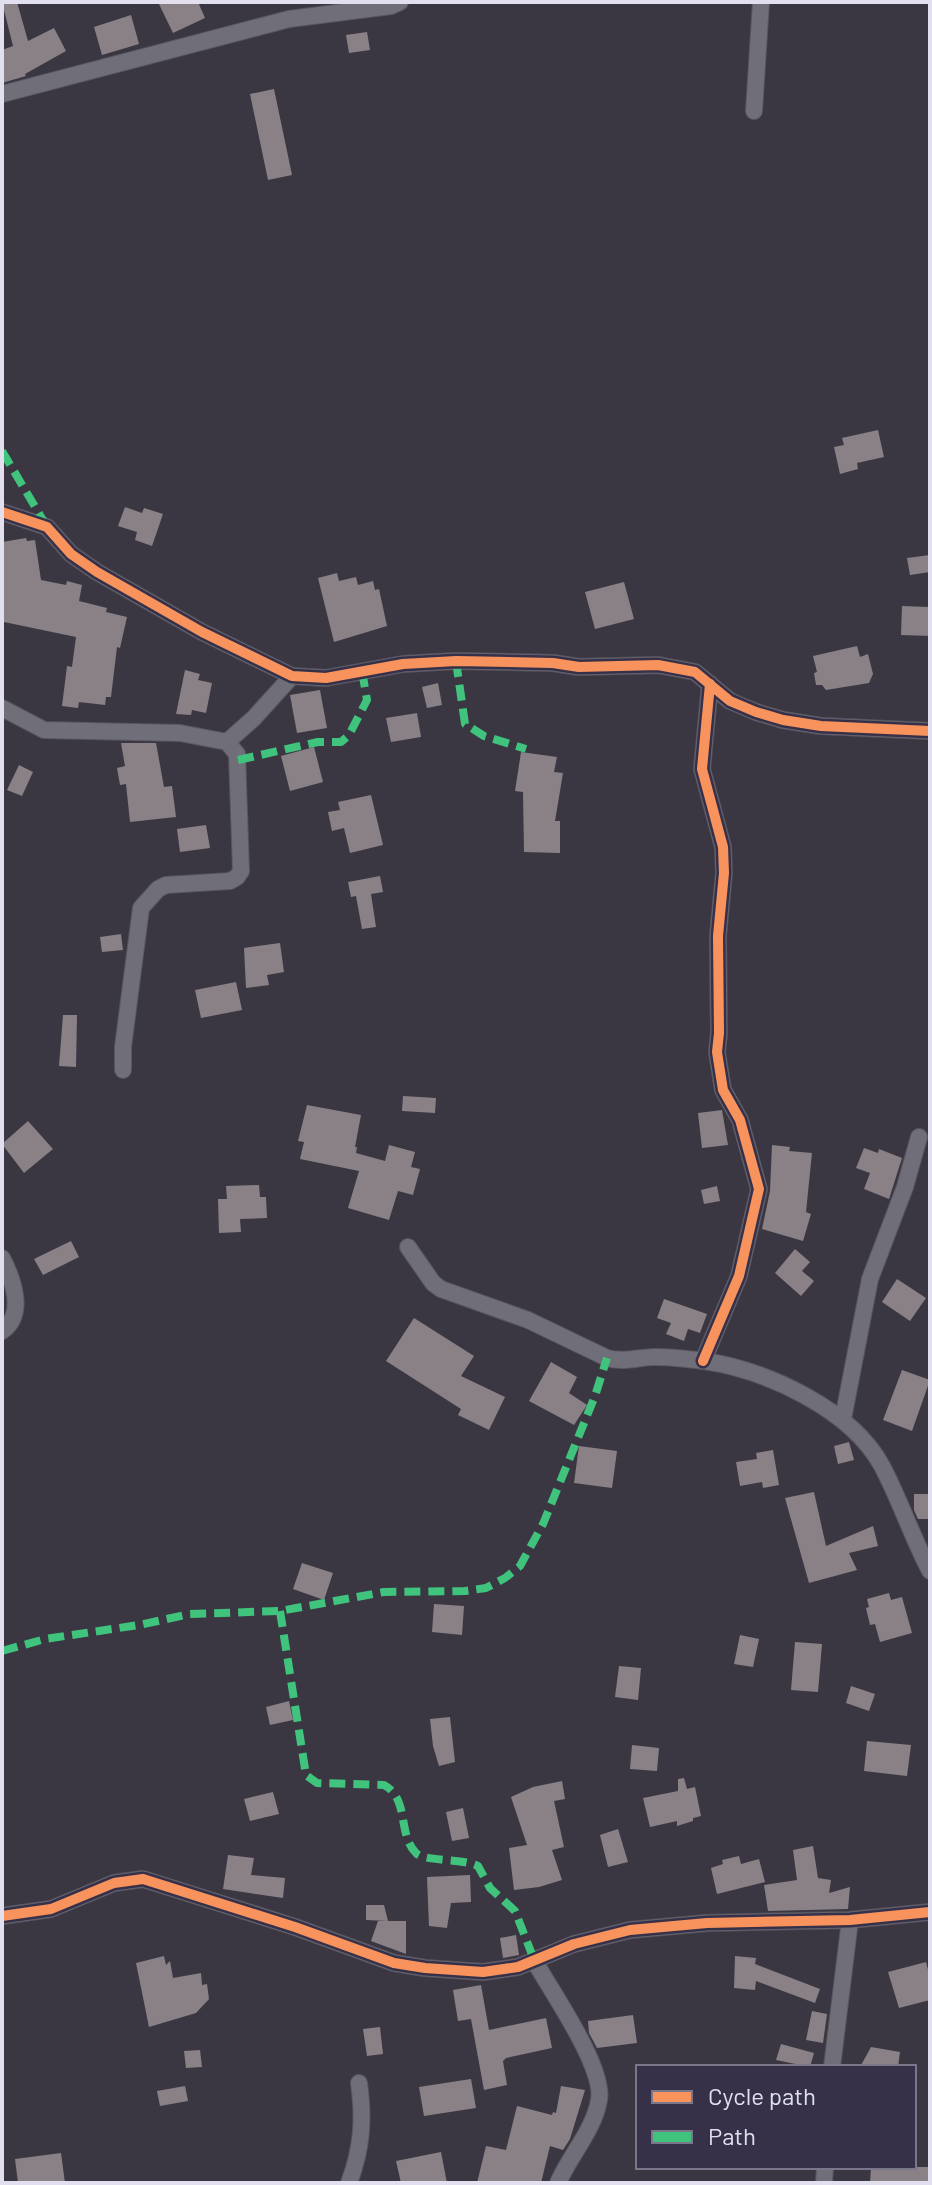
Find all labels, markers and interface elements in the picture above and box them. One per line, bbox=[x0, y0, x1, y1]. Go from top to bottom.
legend bbox=[636, 2065, 916, 2169]
text: Cycle path bbox=[708, 2081, 816, 2110]
text: Path bbox=[708, 2121, 756, 2150]

